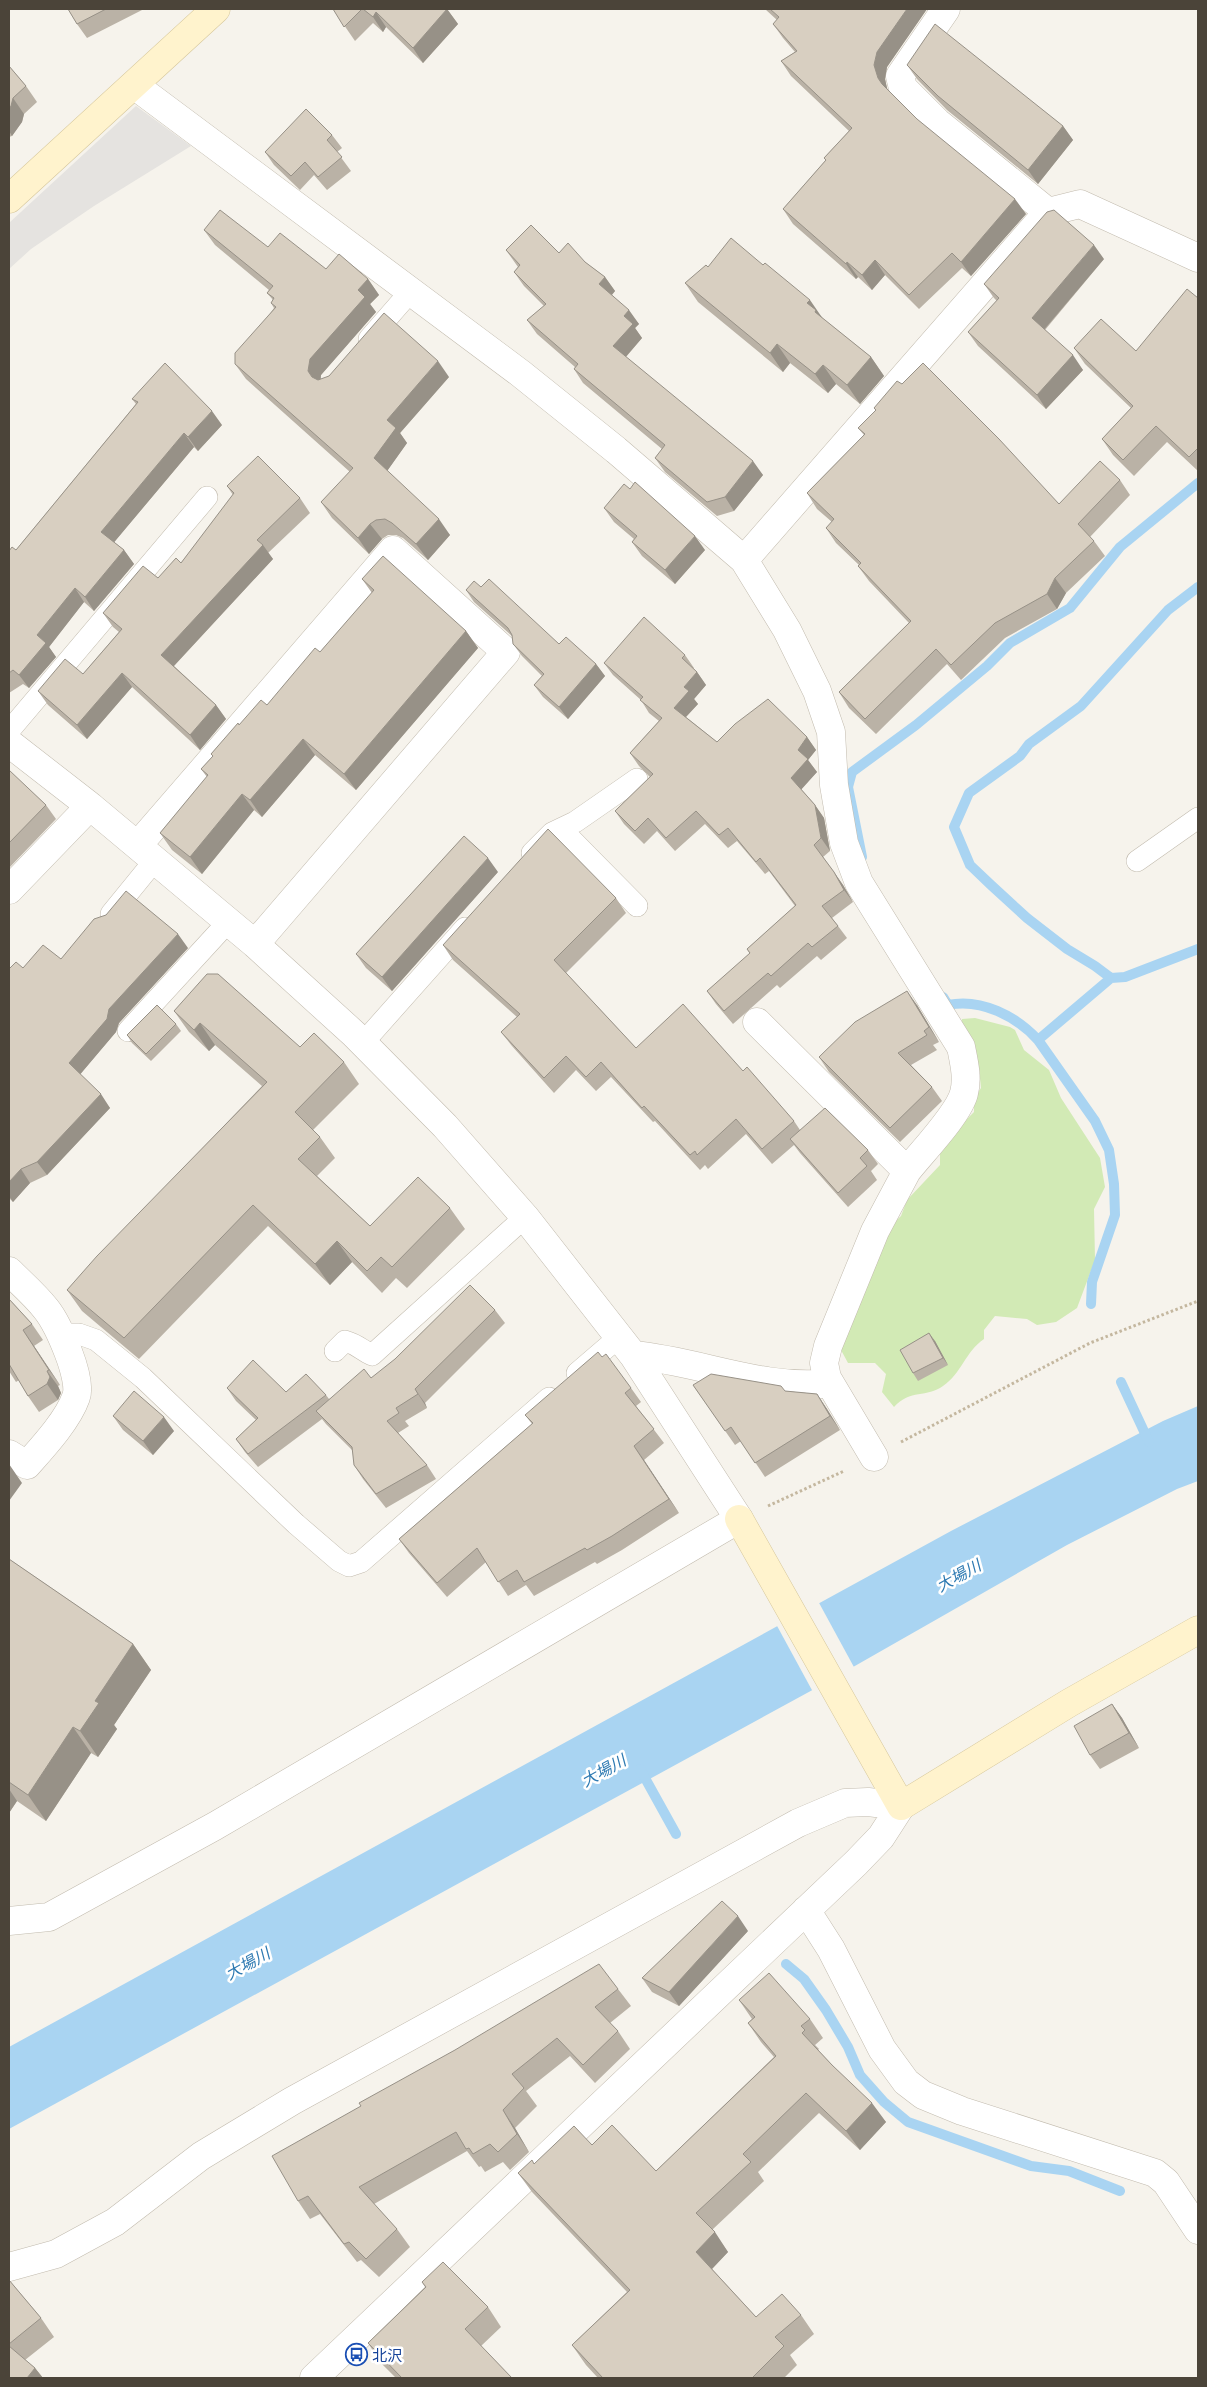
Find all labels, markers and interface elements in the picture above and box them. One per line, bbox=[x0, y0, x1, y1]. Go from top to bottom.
water label: 大場川 bbox=[932, 1554, 985, 1595]
water label: 大場川 bbox=[577, 1749, 630, 1790]
water label: 大場川 bbox=[221, 1942, 274, 1983]
bus stop icon: 北沢 bbox=[344, 2343, 368, 2367]
place label: 北沢 bbox=[372, 2346, 402, 2364]

